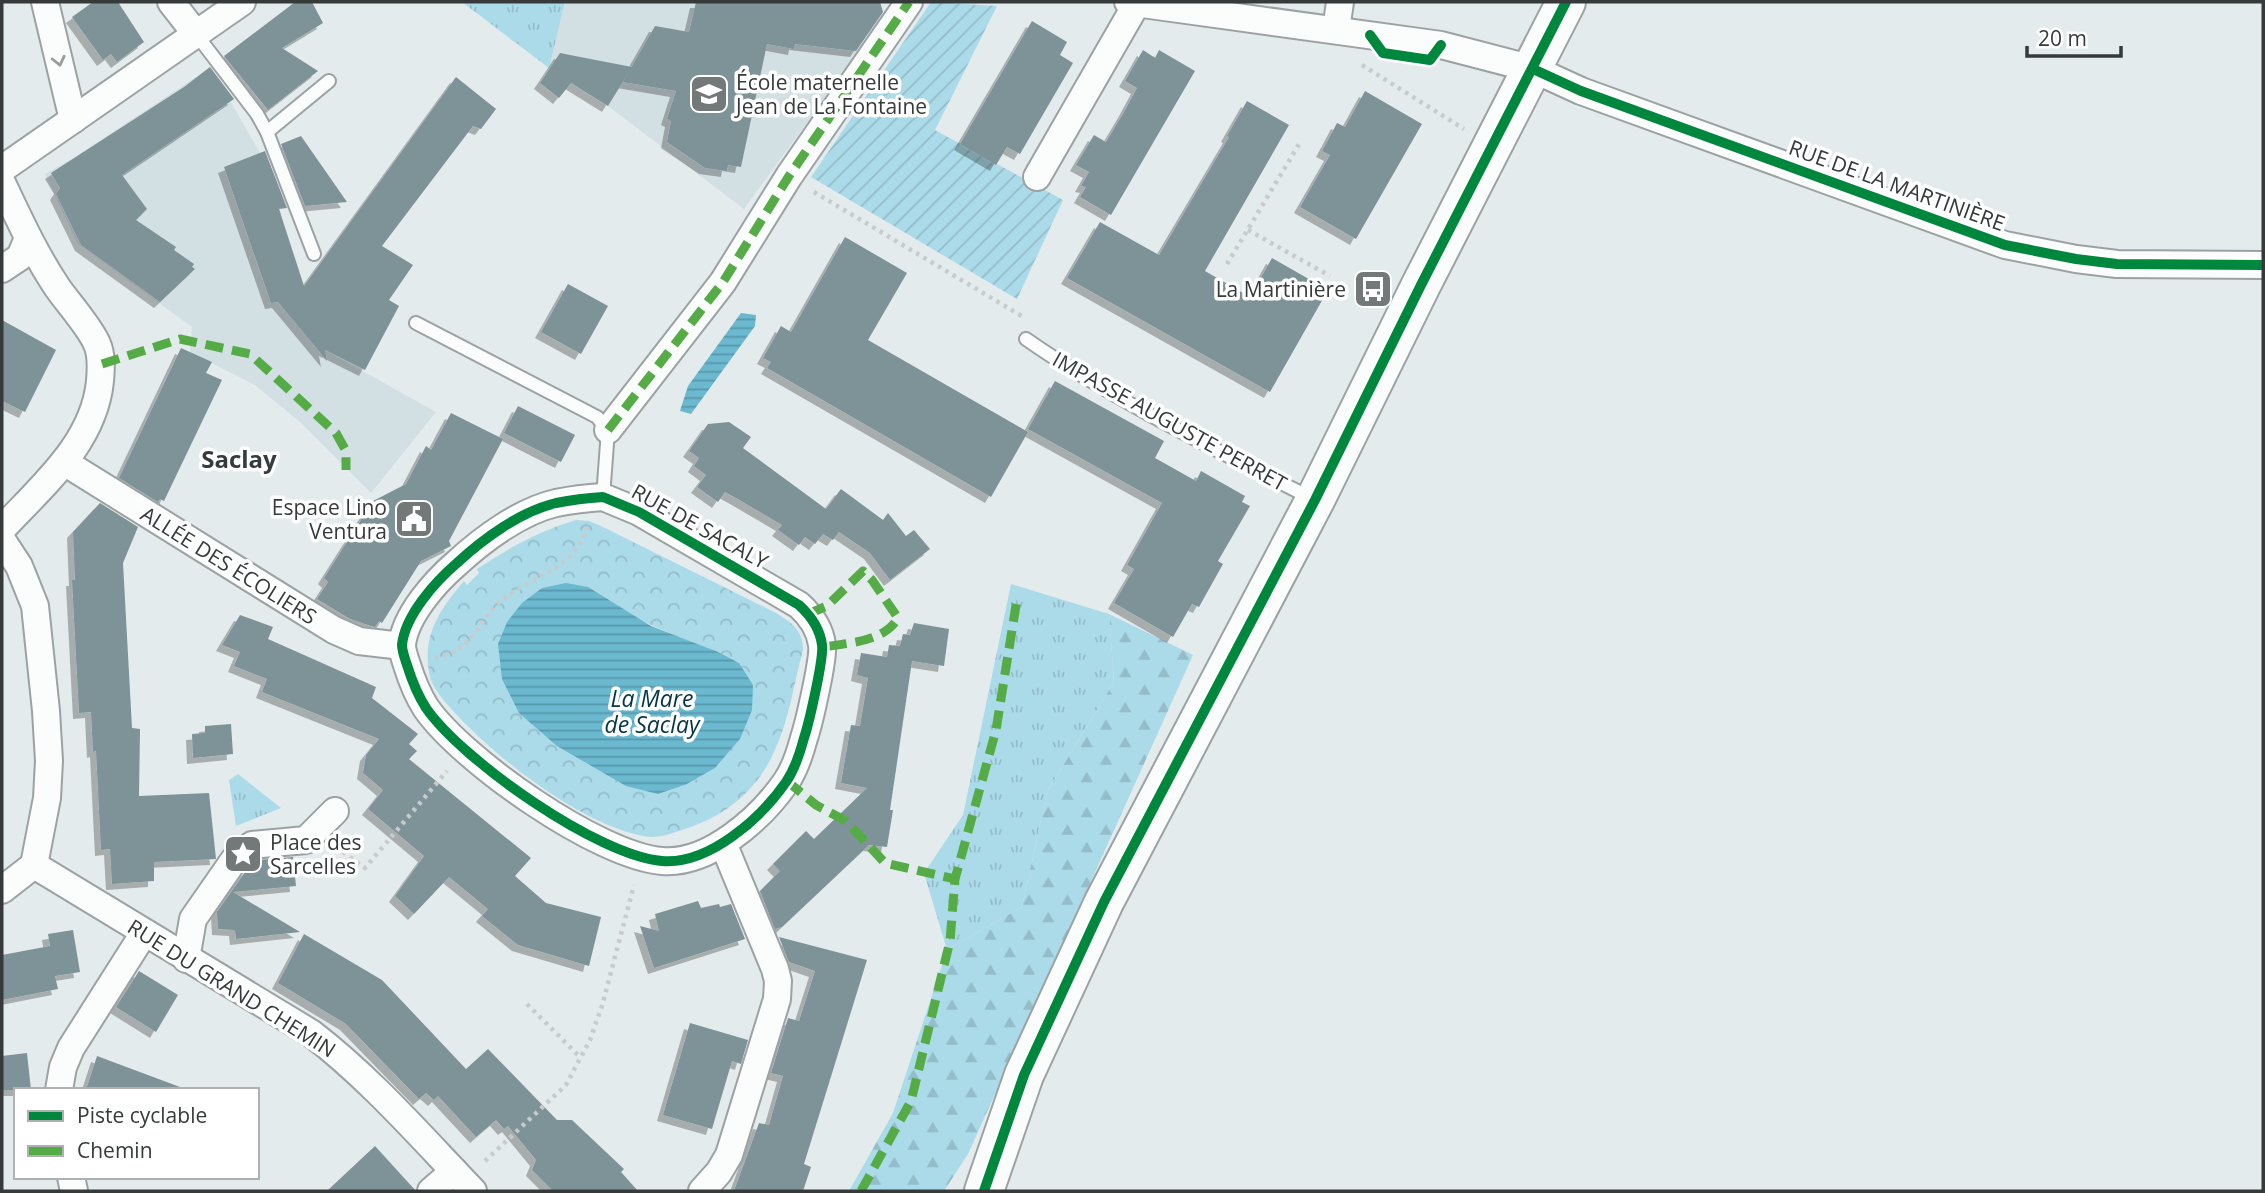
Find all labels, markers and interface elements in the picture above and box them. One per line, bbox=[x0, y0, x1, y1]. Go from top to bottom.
scale bar bbox=[2027, 14, 2122, 58]
text: 20 m bbox=[2038, 24, 2087, 52]
one-way arrow bbox=[51, 55, 66, 67]
place label: École maternelle Jean de La Fontaine bbox=[734, 68, 927, 120]
school or university icon: École maternelle Jean de La Fontaine bbox=[688, 73, 730, 115]
street label: RUE DE LA MARTINIÈRE bbox=[1785, 133, 2009, 237]
bus stop icon: La Martinière bbox=[1352, 268, 1394, 310]
place label: La Martinière bbox=[1216, 275, 1346, 303]
street label: IMPASSE AUGUSTE PERRET bbox=[1048, 345, 1292, 497]
district label: Saclay bbox=[201, 442, 277, 475]
street label: RUE DE SACALY bbox=[627, 477, 773, 575]
place label: Espace Lino Ventura bbox=[272, 493, 387, 545]
public building icon: Espace Lino Ventura bbox=[393, 498, 435, 540]
street label: ALLÉE DES ÉCOLIERS bbox=[136, 500, 322, 630]
water label: La Mare de Saclay bbox=[604, 682, 701, 740]
place label: Place des Sarcelles bbox=[270, 828, 362, 880]
place icon: Place des Sarcelles bbox=[222, 833, 264, 875]
street label: RUE DU GRAND CHEMIN bbox=[123, 912, 341, 1064]
legend bbox=[14, 1088, 259, 1179]
text: Piste cyclable bbox=[77, 1101, 207, 1129]
text: Chemin bbox=[77, 1136, 153, 1164]

